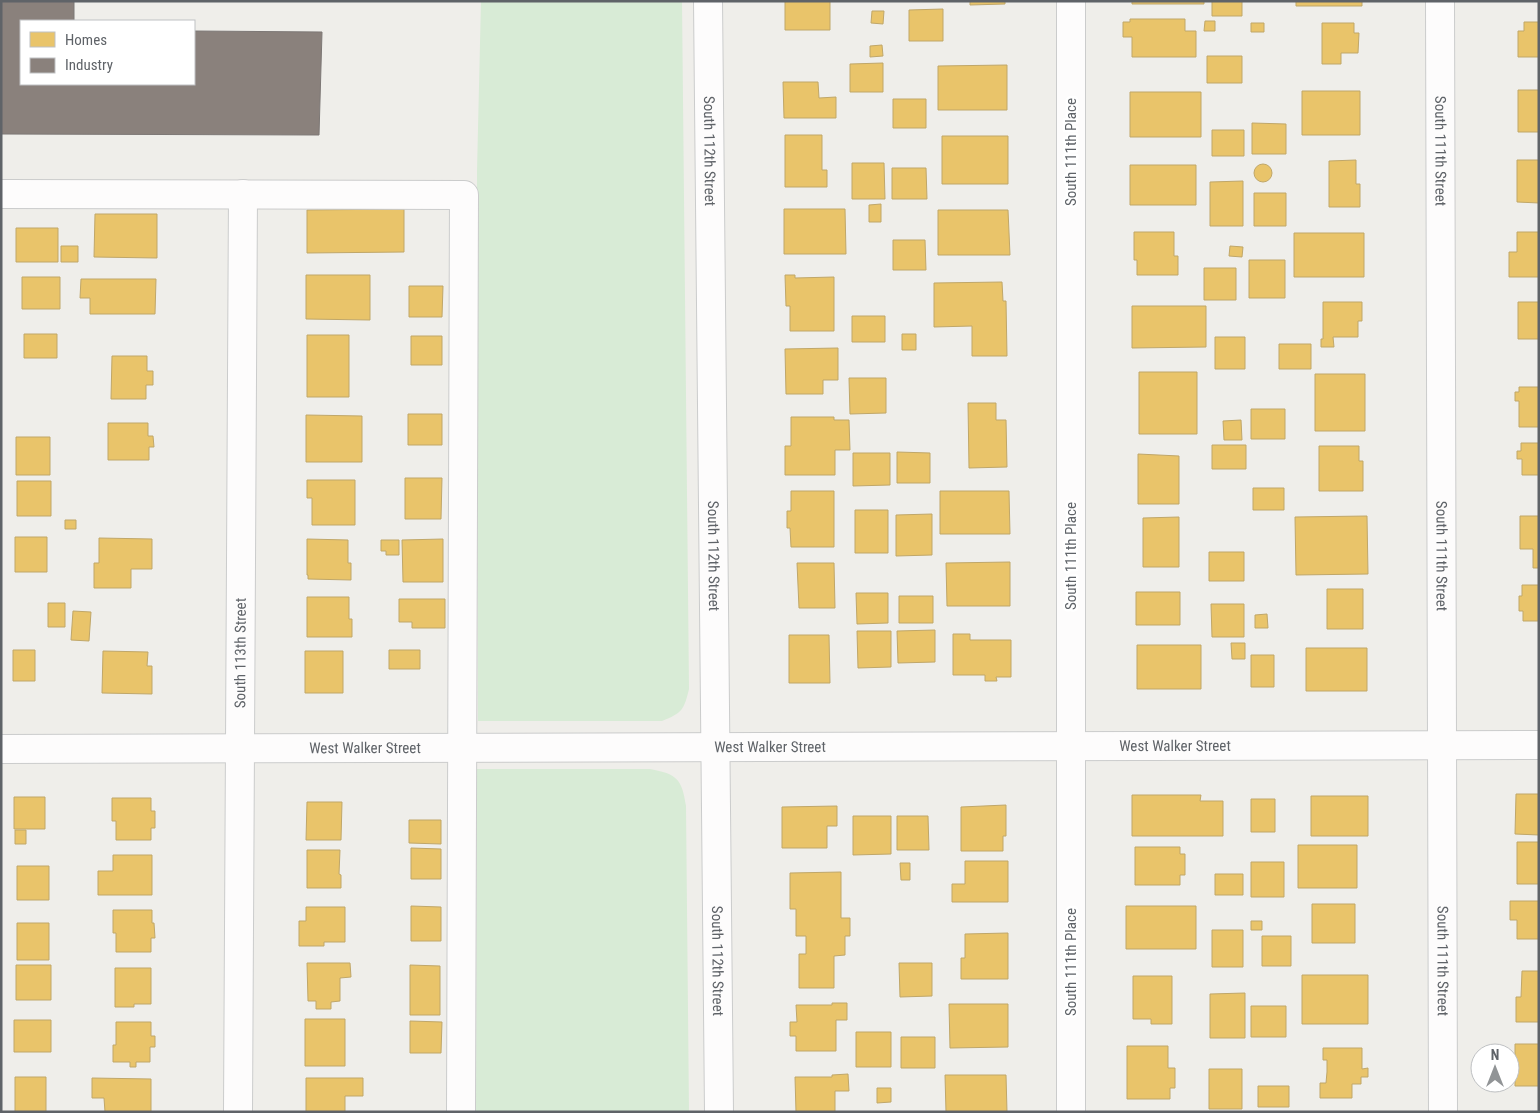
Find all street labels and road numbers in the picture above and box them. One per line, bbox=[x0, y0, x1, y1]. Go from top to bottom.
street label: South 112th Street bbox=[700, 96, 719, 206]
street label: South 111th Street bbox=[1431, 96, 1450, 206]
street label: South 111th Place bbox=[1062, 98, 1080, 206]
street label: South 112th Street bbox=[704, 501, 723, 611]
street label: South 111th Street bbox=[1432, 501, 1451, 611]
street label: South 111th Place bbox=[1062, 502, 1080, 610]
street label: South 113th Street bbox=[231, 598, 250, 708]
street label: West Walker Street bbox=[1119, 737, 1231, 755]
street label: West Walker Street bbox=[714, 738, 826, 756]
street label: West Walker Street bbox=[309, 739, 421, 757]
street label: South 112th Street bbox=[708, 906, 727, 1016]
street label: South 111th Street bbox=[1433, 906, 1452, 1016]
street label: South 111th Place bbox=[1062, 908, 1080, 1016]

